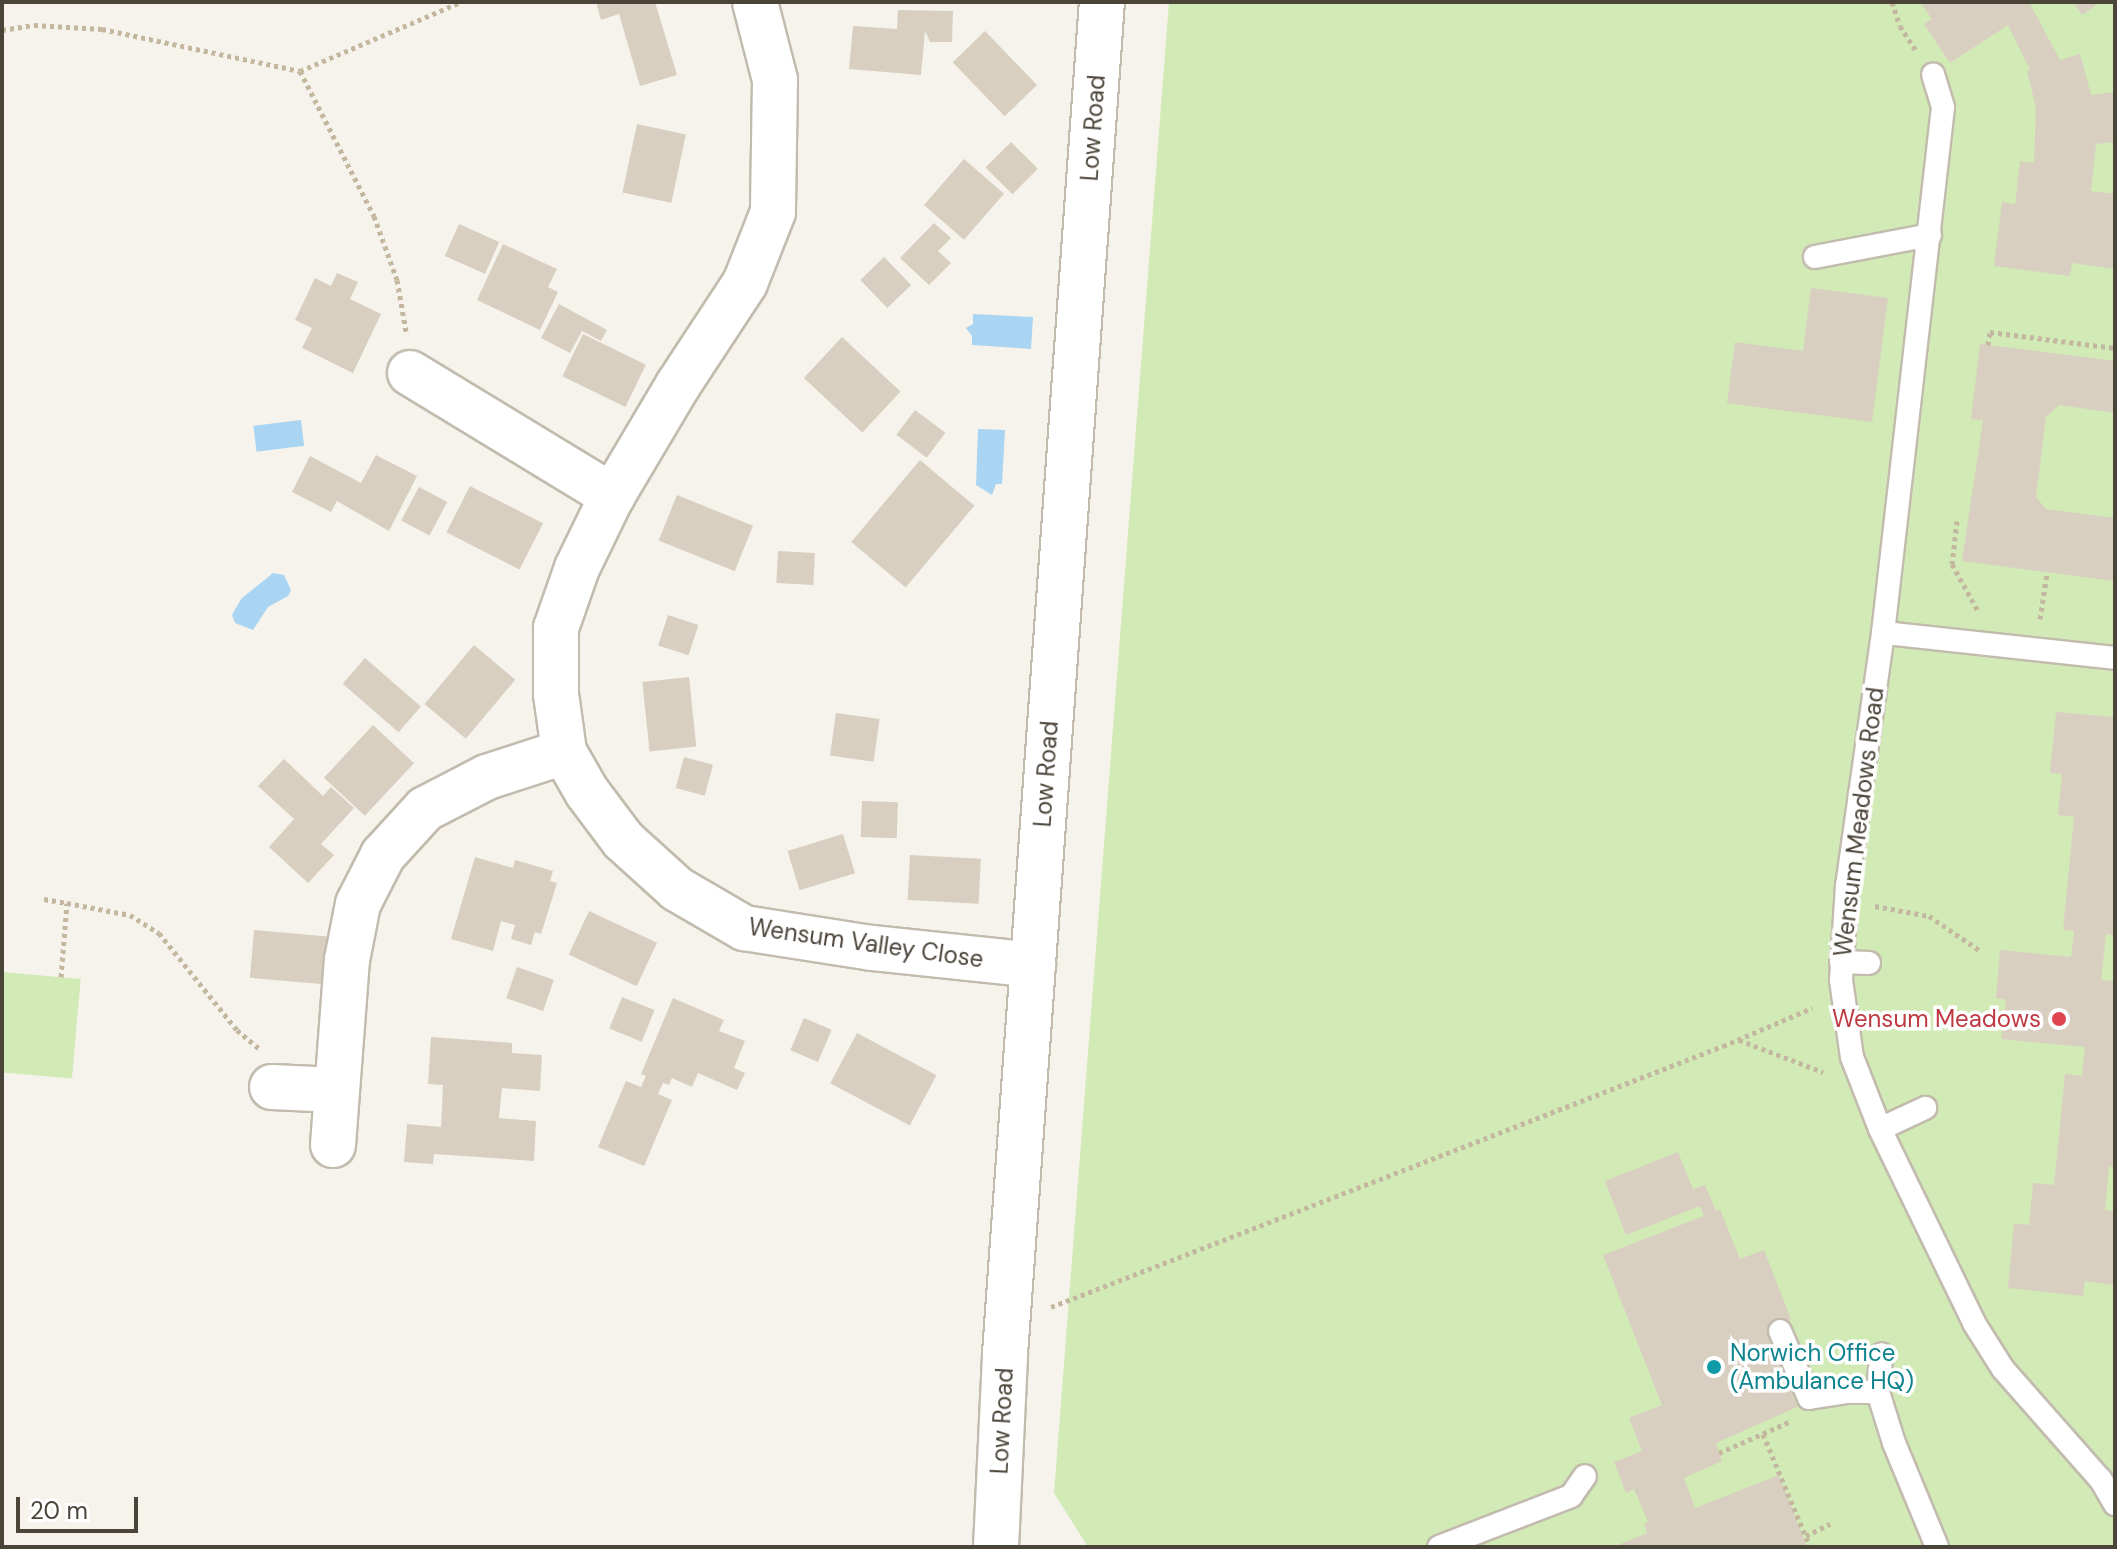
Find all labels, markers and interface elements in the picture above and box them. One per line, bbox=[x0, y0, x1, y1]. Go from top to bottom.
street label: Low Road bbox=[1075, 74, 1111, 182]
street label: Wensum Meadows Road bbox=[1828, 686, 1890, 958]
street label: Low Road bbox=[1028, 720, 1064, 828]
street label: Wensum Valley Close bbox=[747, 912, 985, 974]
place label: Wensum Meadows bbox=[1832, 1005, 2041, 1033]
marker: Wensum Meadows bbox=[2048, 1008, 2070, 1030]
place label: Norwich Office (Ambulance HQ) bbox=[1730, 1339, 1914, 1395]
marker: Norwich Office (Ambulance HQ) bbox=[1705, 1358, 1723, 1376]
street label: Low Road bbox=[985, 1367, 1019, 1475]
scale bar bbox=[20, 1481, 142, 1531]
text: 20 m bbox=[30, 1495, 88, 1526]

